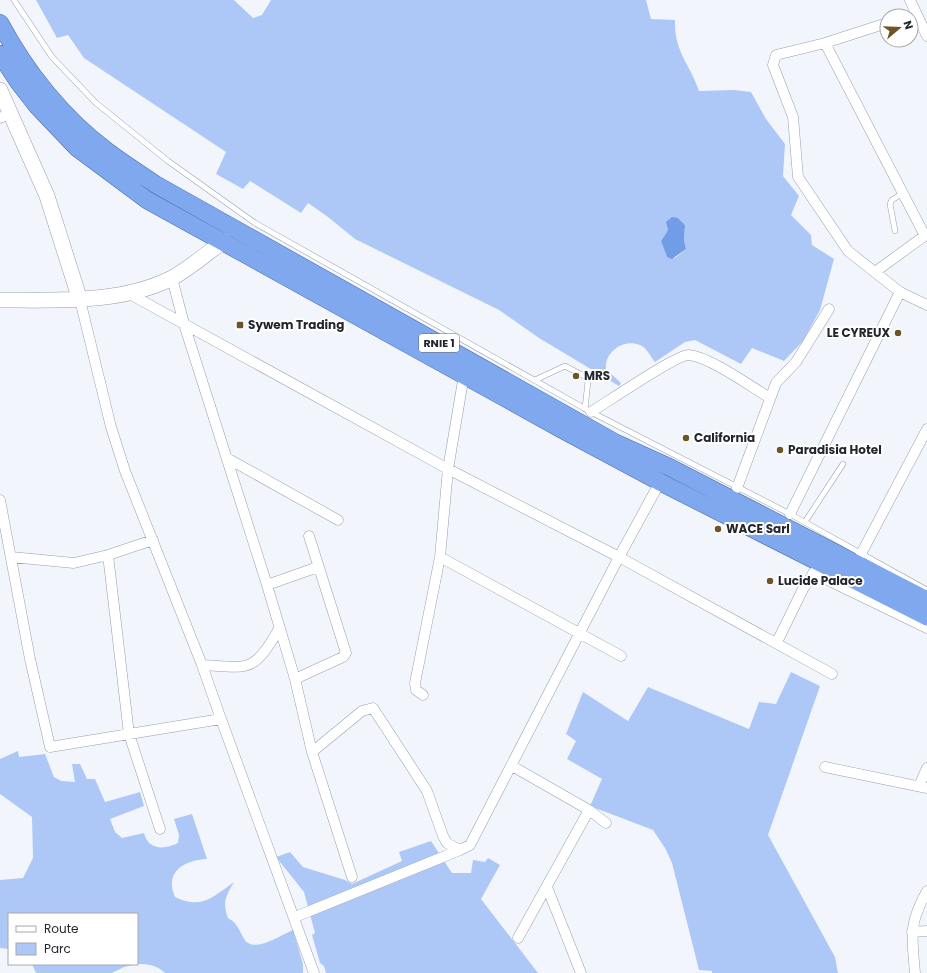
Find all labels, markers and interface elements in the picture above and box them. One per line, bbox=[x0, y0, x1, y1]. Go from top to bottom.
north arrow bbox=[879, 8, 919, 48]
text: N bbox=[900, 18, 917, 31]
place label: Sywem Trading bbox=[248, 316, 344, 333]
marker: Sywem Trading bbox=[235, 320, 245, 330]
place label: LE CYREUX bbox=[827, 324, 890, 341]
marker: LE CYREUX bbox=[893, 328, 903, 338]
road number: RNIE 1 bbox=[419, 334, 459, 352]
place label: MRS bbox=[584, 367, 610, 384]
marker: MRS bbox=[571, 371, 581, 381]
place label: California bbox=[694, 429, 755, 446]
marker: California bbox=[681, 433, 691, 443]
place label: Paradisia Hotel bbox=[788, 441, 882, 458]
marker: Paradisia Hotel bbox=[775, 445, 785, 455]
place label: WACE Sarl bbox=[726, 520, 790, 537]
marker: WACE Sarl bbox=[713, 524, 723, 534]
place label: Lucide Palace bbox=[778, 572, 863, 589]
marker: Lucide Palace bbox=[765, 576, 775, 586]
legend bbox=[8, 913, 138, 965]
text: Route bbox=[44, 920, 78, 937]
text: Parc bbox=[44, 940, 71, 957]

